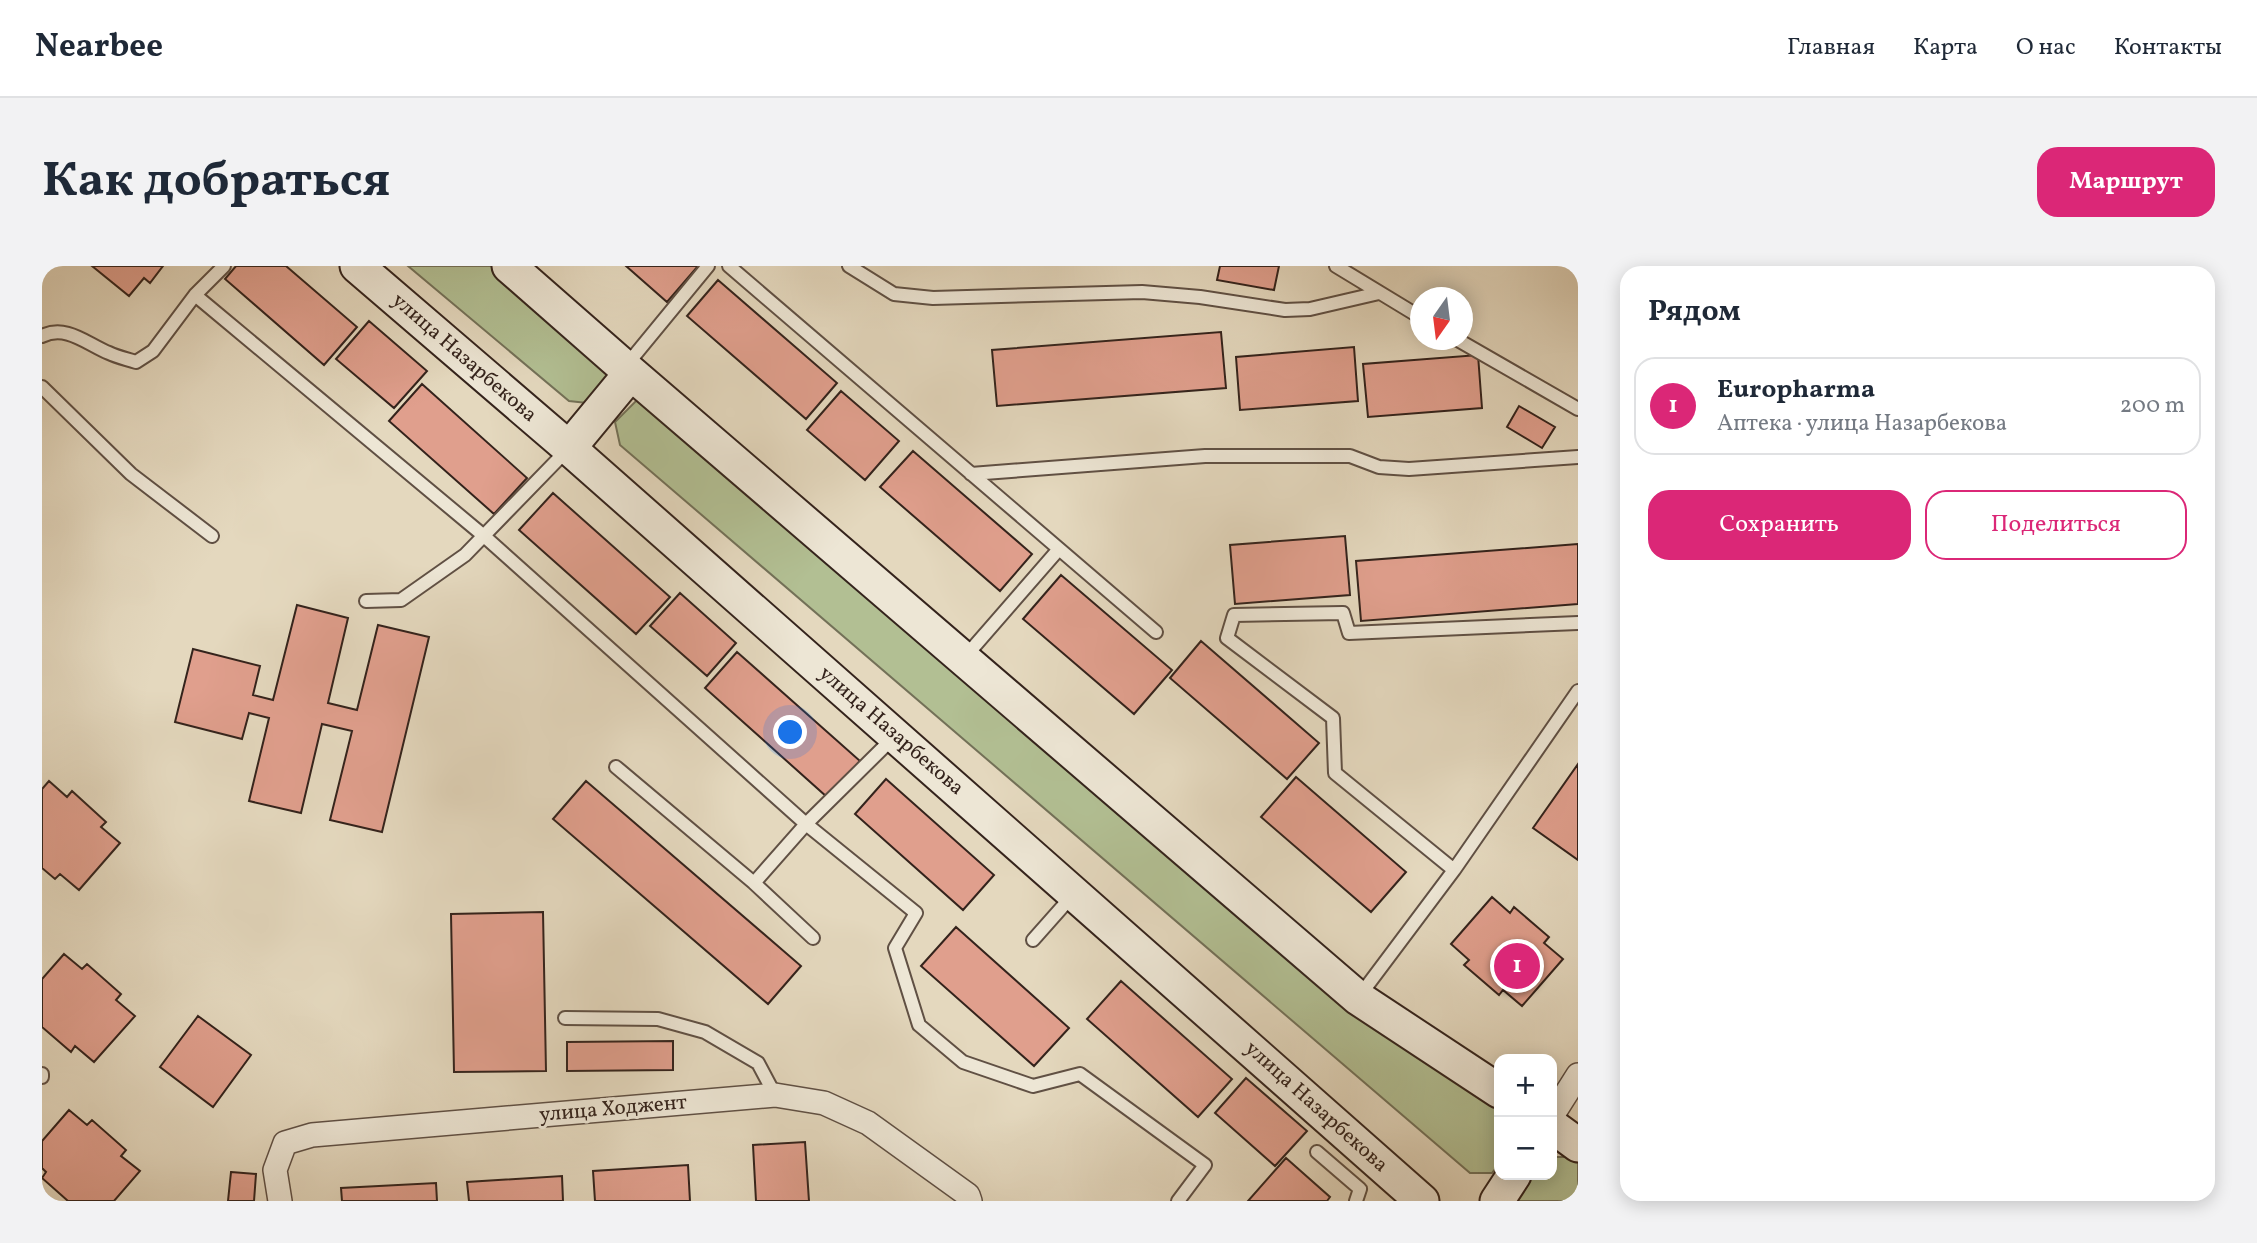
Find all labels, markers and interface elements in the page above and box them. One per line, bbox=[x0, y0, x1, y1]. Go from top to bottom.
text: Nearbee bbox=[35, 25, 163, 71]
text: Главная bbox=[1787, 31, 1875, 65]
text: Карта bbox=[1913, 31, 1978, 65]
text: О нас bbox=[2016, 31, 2076, 65]
text: Контакты bbox=[2114, 31, 2222, 65]
button: Маршрут bbox=[2037, 147, 2215, 217]
text: Как добраться bbox=[42, 148, 390, 217]
street label: улица Назарбекова bbox=[385, 287, 543, 429]
north arrow bbox=[1410, 287, 1473, 350]
text: Рядом bbox=[1648, 291, 1741, 333]
text: Europharma bbox=[1717, 372, 1875, 408]
text: 1 bbox=[1668, 390, 1678, 422]
text: 200 m bbox=[2120, 390, 2185, 422]
text: Аптека · улица Назарбекова bbox=[1717, 408, 2007, 440]
button: Сохранить bbox=[1648, 490, 1911, 560]
button: Поделиться bbox=[1925, 490, 2187, 560]
street label: улица Назарбекова bbox=[812, 660, 970, 802]
your location bbox=[773, 715, 807, 749]
pin: 1 bbox=[1494, 940, 1540, 992]
street label: улица Назарбекова bbox=[1238, 1035, 1394, 1179]
map controls bbox=[1494, 1054, 1557, 1180]
button: + bbox=[1494, 1054, 1557, 1117]
street label: улица Ходжент bbox=[538, 1088, 688, 1130]
button: − bbox=[1494, 1117, 1557, 1180]

